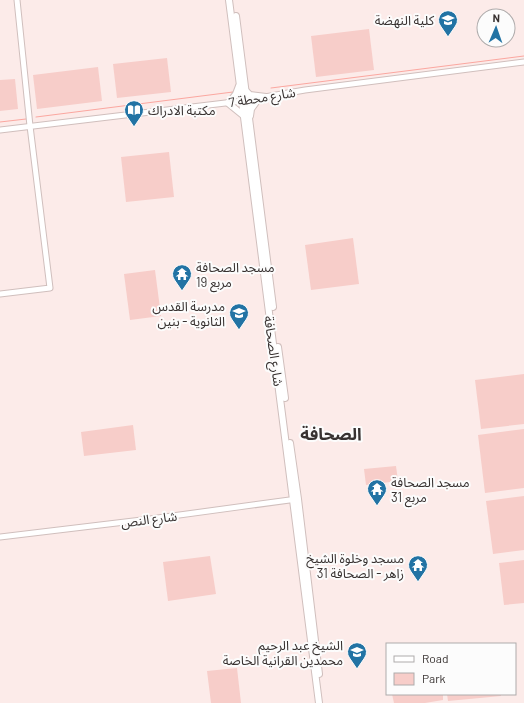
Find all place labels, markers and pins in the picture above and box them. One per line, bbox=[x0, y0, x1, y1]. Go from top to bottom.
school or university icon: كلية النهضة bbox=[437, 9, 459, 37]
place label: كلية النهضة bbox=[375, 12, 435, 29]
library icon: مكتبة الادراك bbox=[123, 99, 145, 127]
place label: مكتبة الادراك bbox=[148, 102, 216, 118]
place label: مسجد الصحافة مربع 19 bbox=[196, 259, 275, 293]
temple icon: مسجد الصحافة مربع 19 bbox=[171, 263, 193, 291]
place label: مدرسة القدس الثانوية - بنين bbox=[152, 298, 225, 330]
school or university icon: مدرسة القدس الثانوية - بنين bbox=[228, 302, 250, 330]
place label: مسجد الصحافة مربع 31 bbox=[391, 474, 470, 508]
temple icon: مسجد الصحافة مربع 31 bbox=[366, 478, 388, 506]
place label: مسجد وخلوة الشيخ زاهر - الصحافة 31 bbox=[306, 550, 404, 581]
temple icon: مسجد وخلوة الشيخ زاهر - الصحافة 31 bbox=[407, 554, 429, 582]
place label: الشيخ عبد الرحيم محمدين القرانية الخاصة bbox=[223, 637, 343, 669]
school or university icon: الشيخ عبد الرحيم محمدين القرانية الخاصة bbox=[346, 641, 368, 669]

